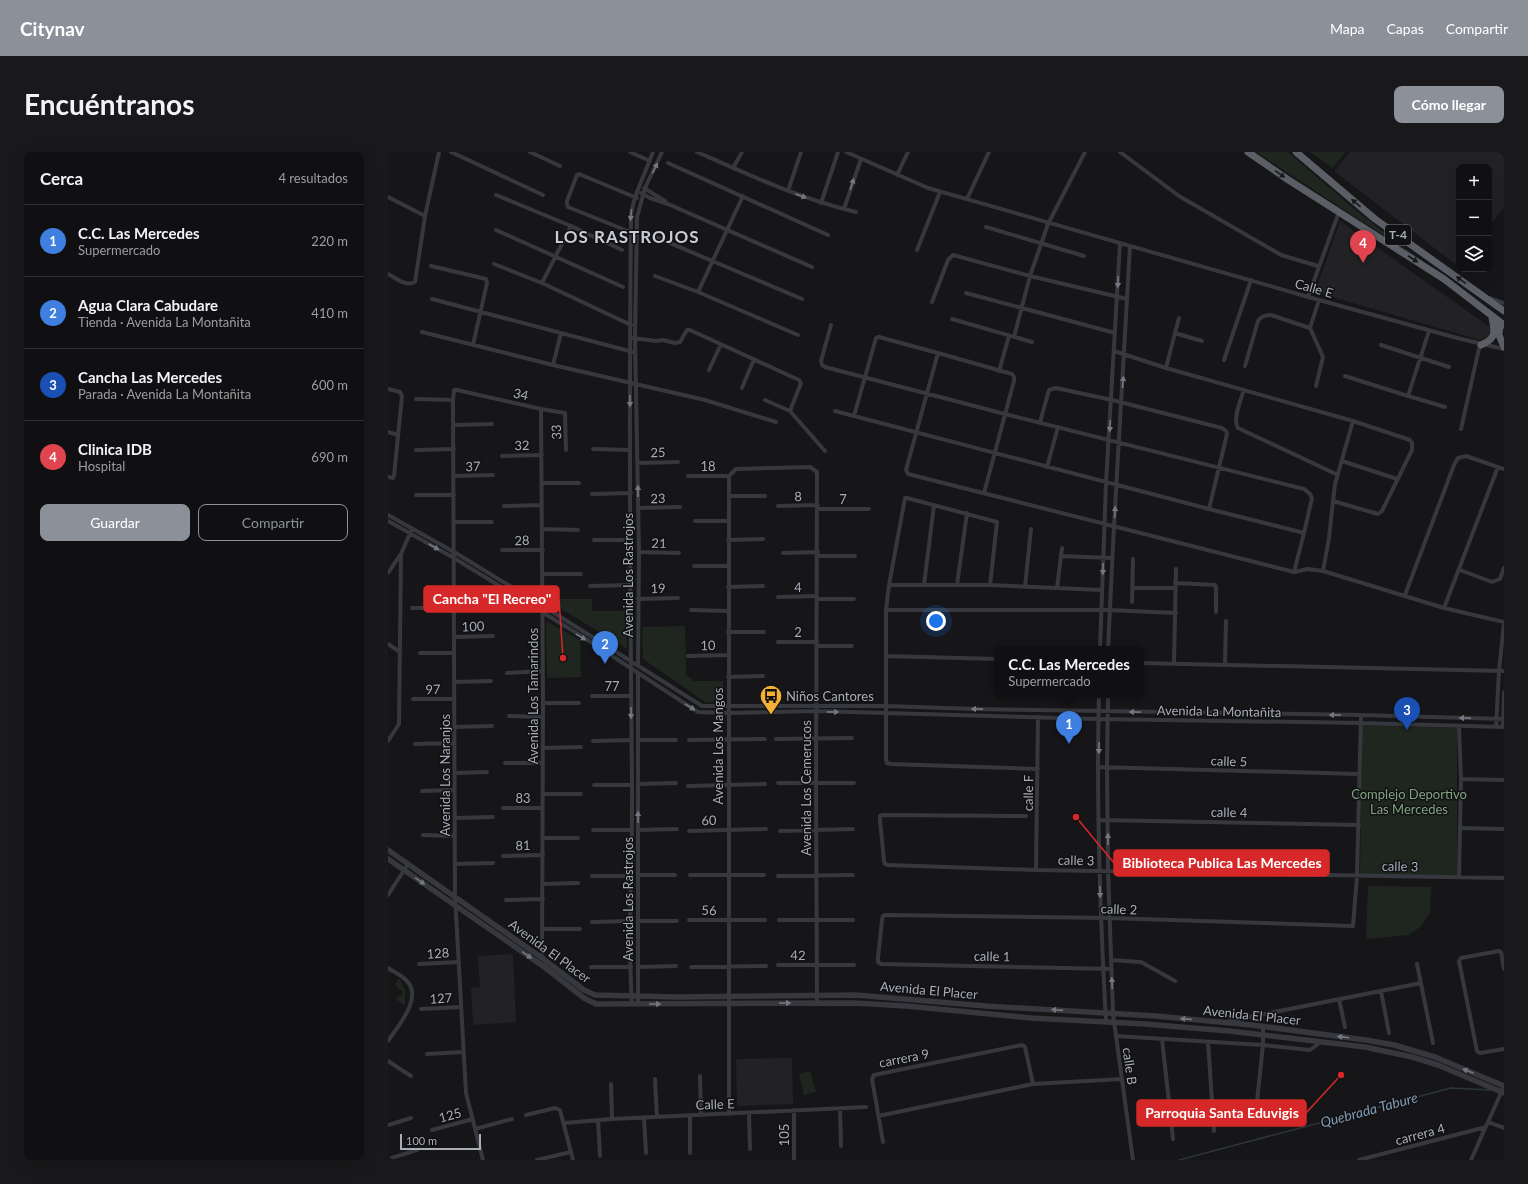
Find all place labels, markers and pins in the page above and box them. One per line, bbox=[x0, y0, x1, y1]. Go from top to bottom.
pin: 4 bbox=[1350, 230, 1376, 263]
callout: Cancha "El Recreo" bbox=[424, 586, 559, 612]
pin: 2 bbox=[592, 631, 618, 664]
bus stop icon: Niños Cantores bbox=[758, 683, 784, 716]
place label: Niños Cantores bbox=[786, 688, 874, 704]
pin: 3 bbox=[1394, 697, 1420, 730]
pin: 1 bbox=[1056, 711, 1082, 744]
callout: Biblioteca Publica Las Mercedes bbox=[1114, 850, 1329, 876]
callout: Parroquia Santa Eduvigis bbox=[1137, 1100, 1306, 1126]

